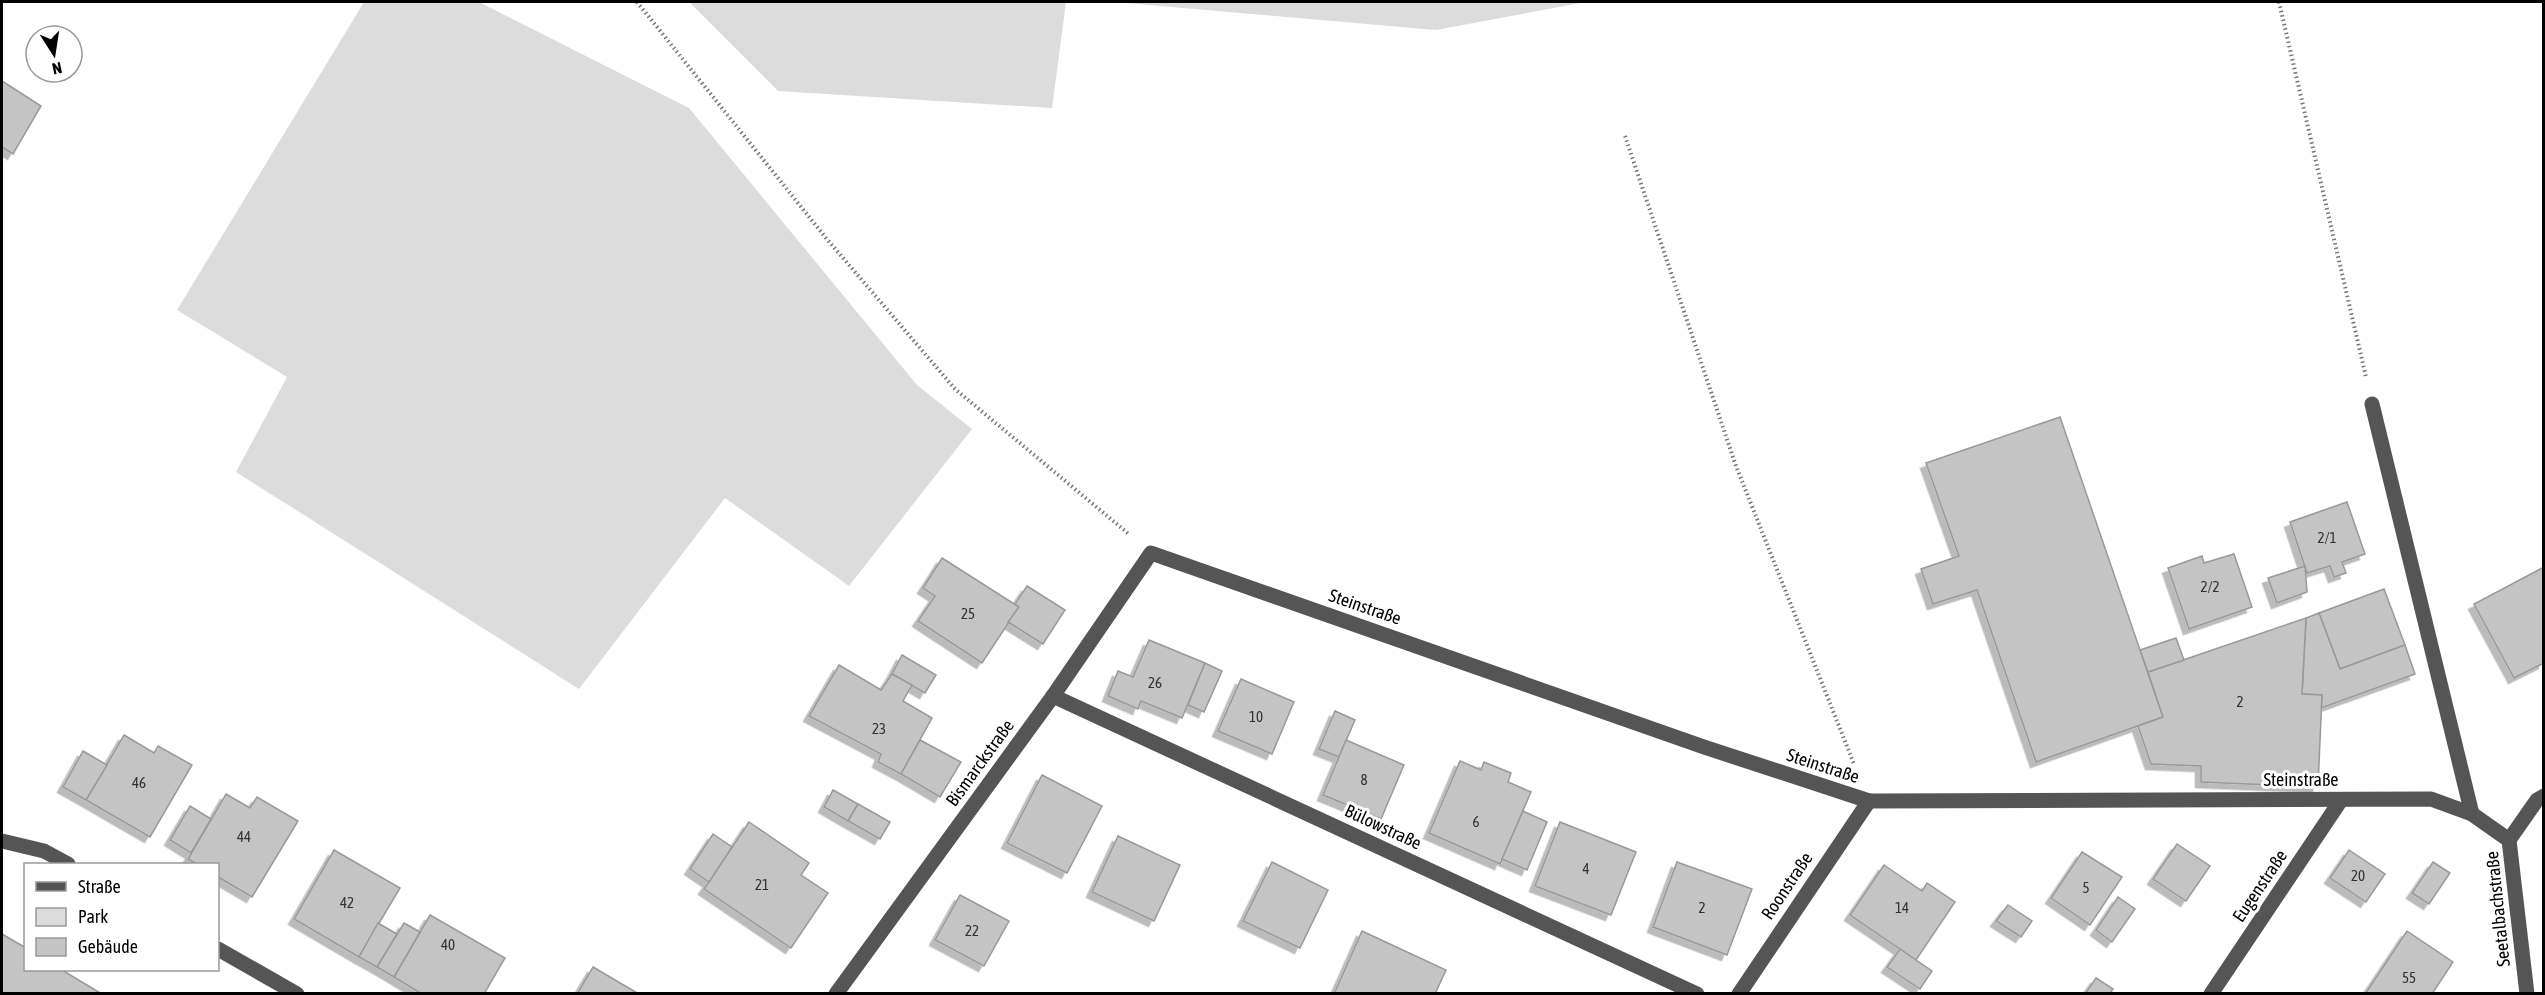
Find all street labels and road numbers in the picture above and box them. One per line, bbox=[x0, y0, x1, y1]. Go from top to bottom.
street label: Steinstraße bbox=[1326, 584, 1404, 629]
street label: Bismarckstraße bbox=[941, 715, 1018, 810]
street label: Steinstraße bbox=[1784, 744, 1862, 787]
street label: Steinstraße bbox=[2263, 769, 2339, 790]
street label: Bülowstraße bbox=[1341, 800, 1425, 853]
street label: Eugenstraße bbox=[2228, 846, 2291, 926]
street label: Roonstraße bbox=[1757, 848, 1817, 923]
street label: Seetalbachstraße bbox=[2481, 850, 2514, 968]

